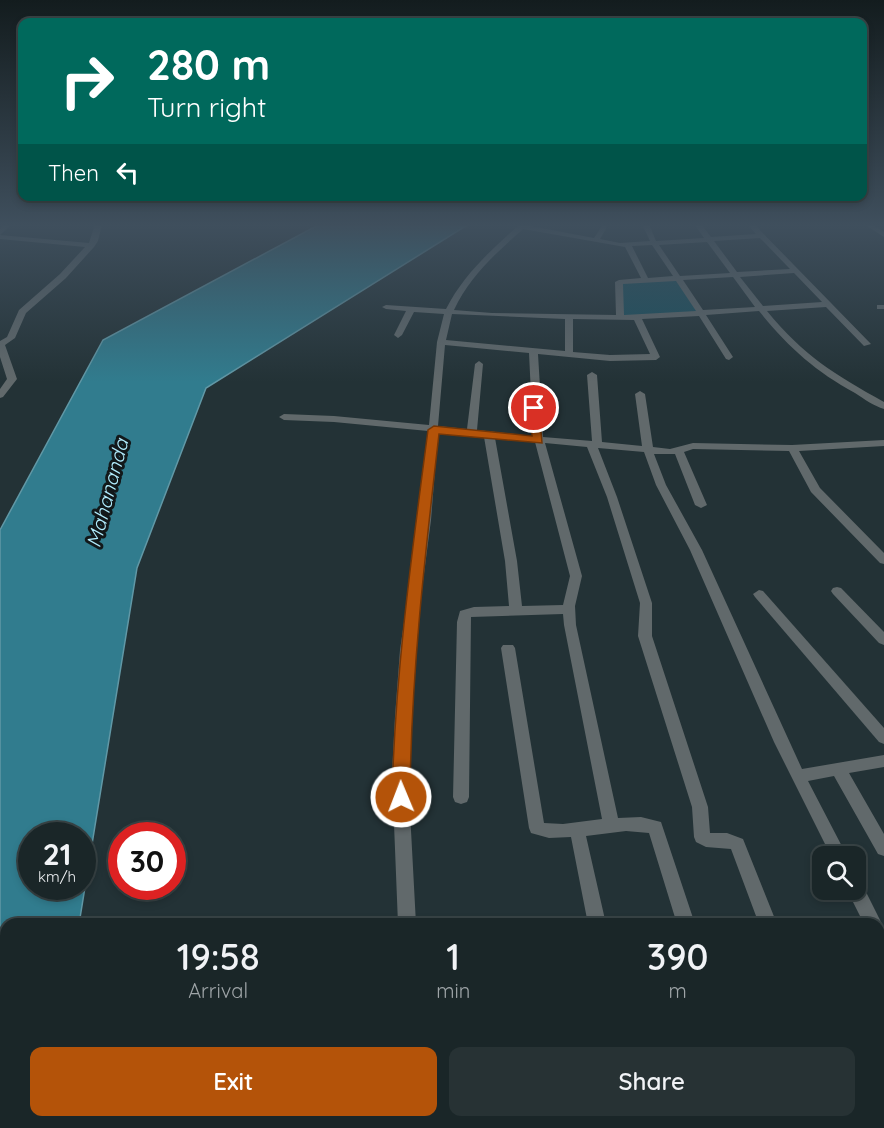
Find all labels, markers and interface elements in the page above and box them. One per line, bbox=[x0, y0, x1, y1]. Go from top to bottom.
text: 280 m bbox=[147, 38, 270, 91]
icon: right bbox=[48, 42, 126, 120]
text: Turn right bbox=[147, 90, 266, 124]
icon: left bbox=[111, 156, 144, 189]
text: Then bbox=[48, 159, 99, 187]
pin bbox=[508, 382, 559, 433]
icon: arrive bbox=[517, 391, 550, 424]
water label: Mahananda bbox=[80, 434, 134, 550]
position arrow bbox=[369, 765, 433, 829]
speed limit sign: 30 bbox=[108, 822, 186, 900]
text: 21 bbox=[43, 835, 71, 873]
map controls bbox=[812, 846, 866, 900]
button: search bbox=[812, 846, 866, 900]
text: km/h bbox=[38, 867, 76, 886]
text: 19:58 bbox=[177, 934, 260, 979]
text: 1 bbox=[446, 934, 460, 979]
text: 390 bbox=[647, 934, 708, 979]
text: Arrival bbox=[188, 978, 248, 1003]
text: min bbox=[436, 978, 470, 1003]
text: m bbox=[669, 978, 687, 1003]
button: Exit bbox=[30, 1047, 437, 1116]
button: Share bbox=[449, 1047, 855, 1116]

